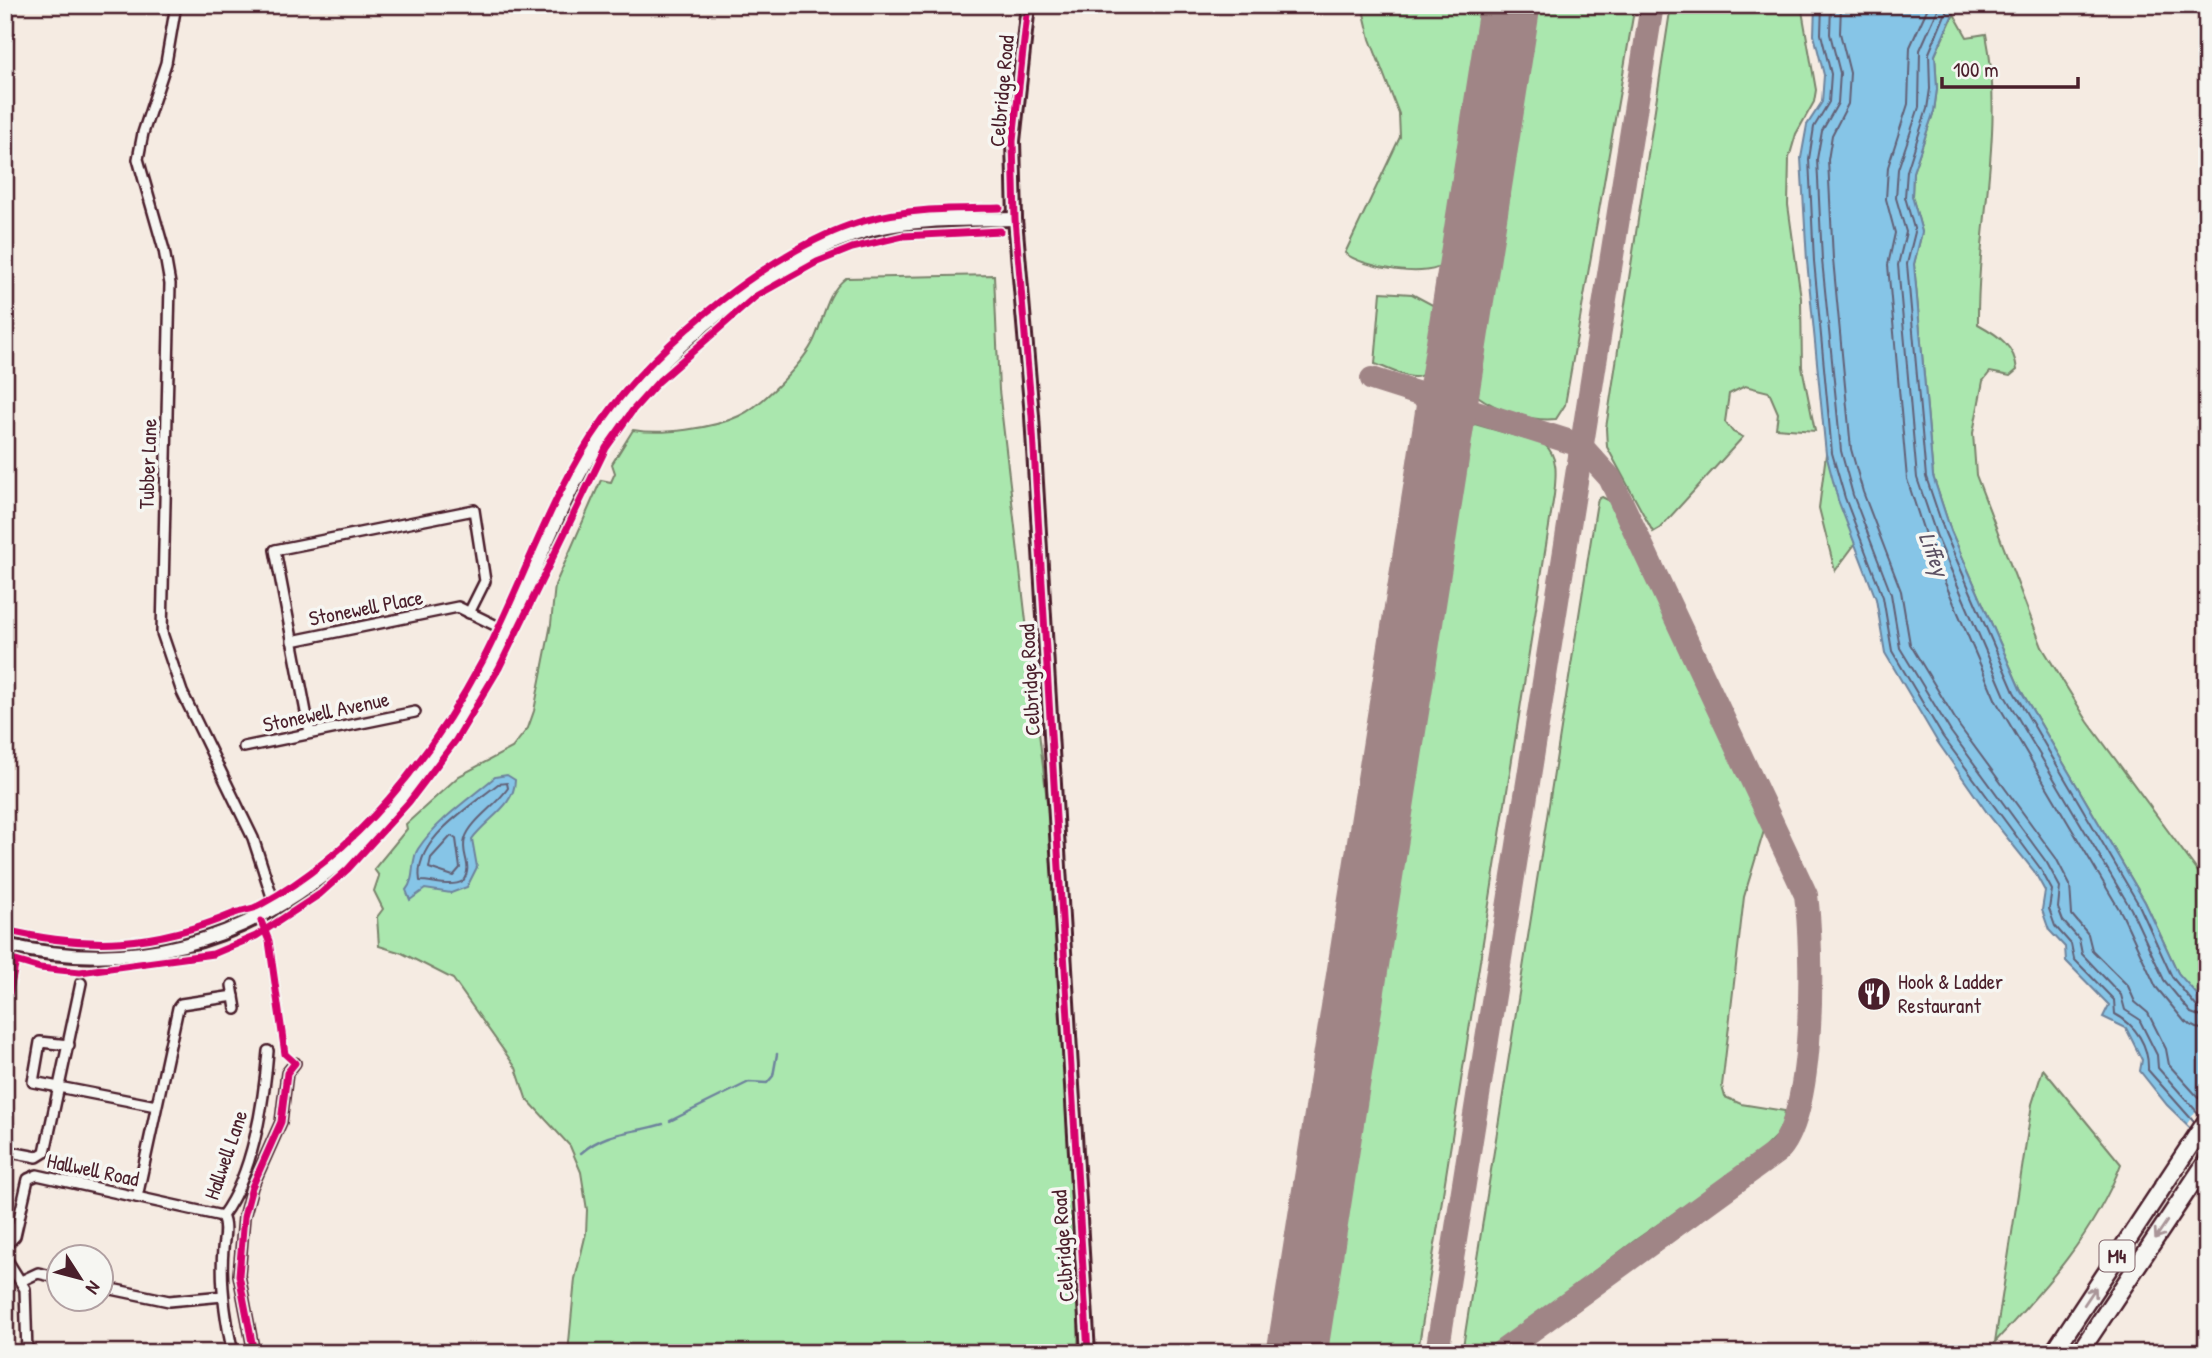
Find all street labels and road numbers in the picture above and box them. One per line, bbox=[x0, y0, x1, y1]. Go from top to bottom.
street label: Celbridge Road bbox=[982, 34, 1021, 148]
street label: Tubber Lane bbox=[131, 418, 164, 510]
street label: Stonewell Place bbox=[306, 582, 425, 633]
street label: Celbridge Road bbox=[1012, 623, 1047, 737]
street label: Stonewell Avenue bbox=[260, 684, 392, 739]
street label: Hallwell Lane bbox=[197, 1106, 254, 1204]
street label: Hallwell Road bbox=[44, 1146, 142, 1193]
street label: Celbridge Road bbox=[1044, 1189, 1081, 1303]
road number: M4 bbox=[2100, 1240, 2134, 1272]

